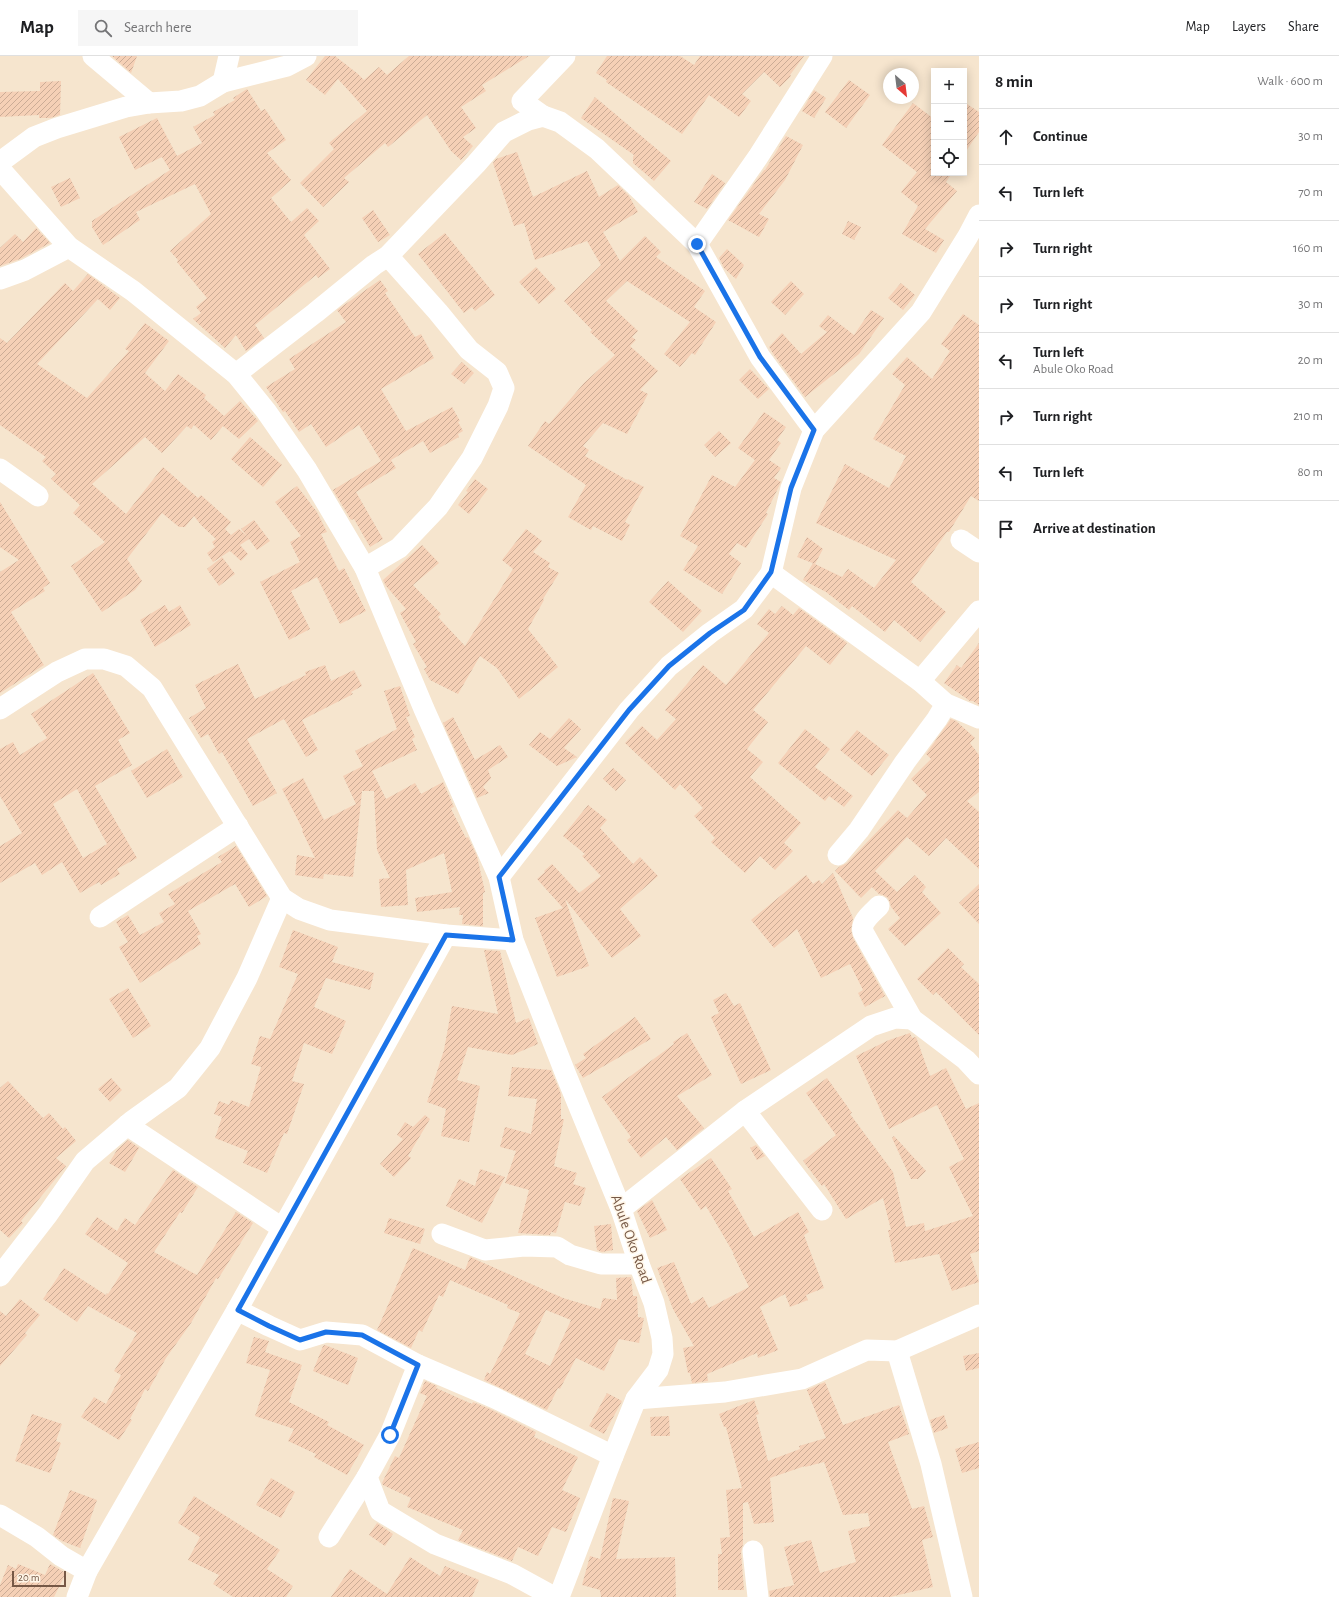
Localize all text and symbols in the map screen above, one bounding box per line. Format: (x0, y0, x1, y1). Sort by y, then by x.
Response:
search box (78, 10, 358, 46)
icon: search (92, 17, 114, 39)
text: Map (20, 18, 54, 37)
text: Search here (124, 20, 192, 35)
text: Map (1185, 20, 1210, 34)
text: Layers (1232, 20, 1266, 34)
text: Share (1288, 20, 1319, 34)
north arrow (883, 68, 919, 104)
map controls (931, 68, 967, 176)
button: + (931, 68, 967, 104)
text: 8 min (995, 73, 1033, 90)
text: Walk · 600 m (1257, 75, 1323, 88)
button: − (931, 104, 967, 140)
icon: ahead (995, 126, 1017, 148)
text: Continue (1033, 129, 1088, 144)
text: 30 m (1298, 130, 1323, 143)
button: locate (931, 140, 967, 176)
icon: left (995, 182, 1017, 204)
text: Turn left (1033, 185, 1084, 200)
text: 70 m (1298, 186, 1323, 199)
route end (688, 235, 706, 253)
icon: right (995, 238, 1017, 260)
text: Turn right (1033, 241, 1092, 256)
text: 160 m (1293, 242, 1323, 255)
icon: right (995, 294, 1017, 316)
text: Turn right (1033, 297, 1092, 312)
text: 30 m (1298, 298, 1323, 311)
text: Turn left (1033, 345, 1084, 360)
icon: left (995, 350, 1017, 372)
text: 20 m (1298, 354, 1323, 367)
text: Abule Oko Road (1033, 363, 1114, 376)
icon: right (995, 406, 1017, 428)
text: Turn right (1033, 409, 1092, 424)
text: 210 m (1293, 410, 1323, 423)
icon: left (995, 462, 1017, 484)
text: Turn left (1033, 465, 1084, 480)
text: 80 m (1297, 466, 1323, 479)
icon: arrive (995, 518, 1017, 540)
text: Arrive at destination (1033, 521, 1156, 536)
street label: Abule Oko Road (608, 1193, 654, 1285)
route start (381, 1426, 399, 1444)
scale bar (12, 1569, 66, 1588)
text: 20 m (18, 1572, 39, 1583)

